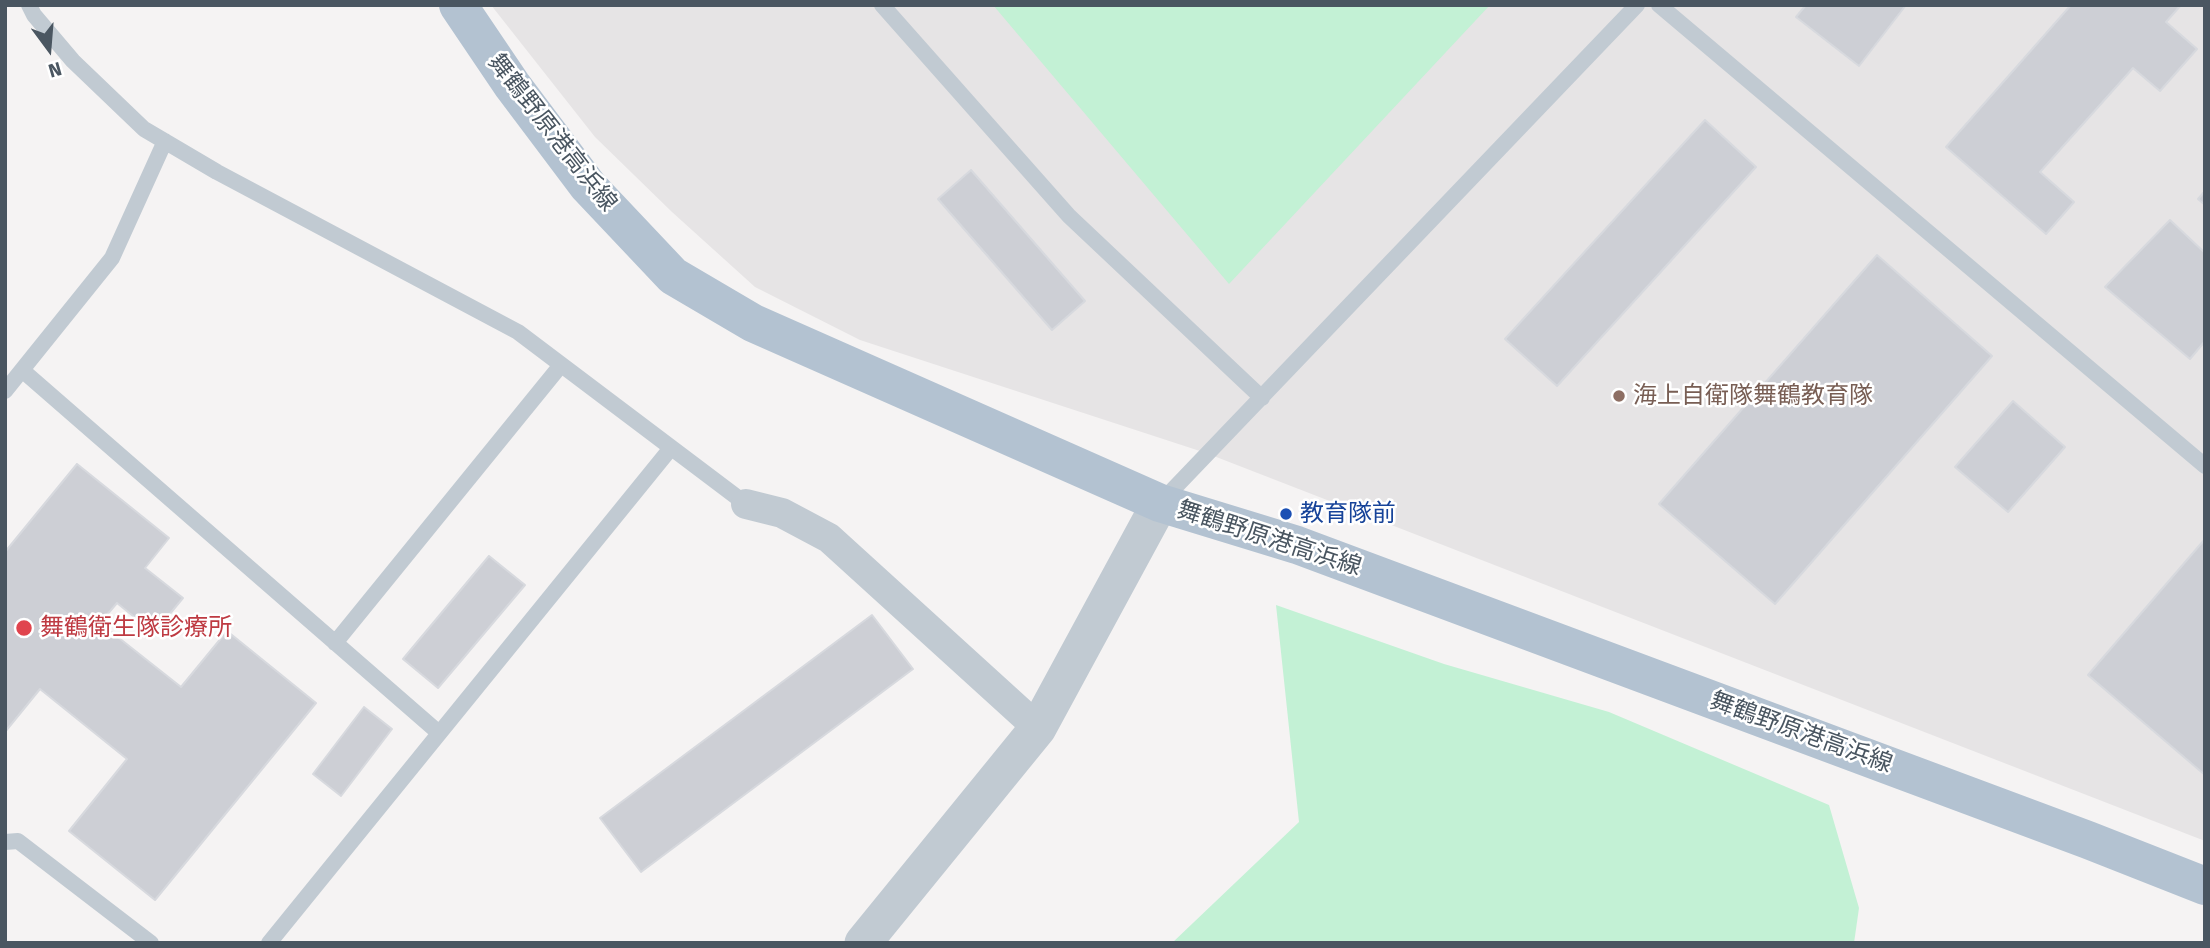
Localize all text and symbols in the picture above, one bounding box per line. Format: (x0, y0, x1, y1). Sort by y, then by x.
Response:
north arrow (14, 14, 84, 84)
street label: 舞鶴野原港高浜線 (482, 48, 622, 218)
text: N (46, 57, 64, 82)
place label: 海上自衛隊舞鶴教育隊 (1633, 382, 1873, 410)
marker: 海上自衛隊舞鶴教育隊 (1611, 388, 1627, 404)
street label: 舞鶴野原港高浜線 (1173, 496, 1365, 582)
place label: 教育隊前 (1300, 500, 1396, 528)
marker: 教育隊前 (1278, 506, 1294, 522)
place label: 舞鶴衛生隊診療所 (40, 614, 232, 642)
marker: 舞鶴衛生隊診療所 (14, 618, 34, 638)
street label: 舞鶴野原港高浜線 (1706, 687, 1896, 779)

